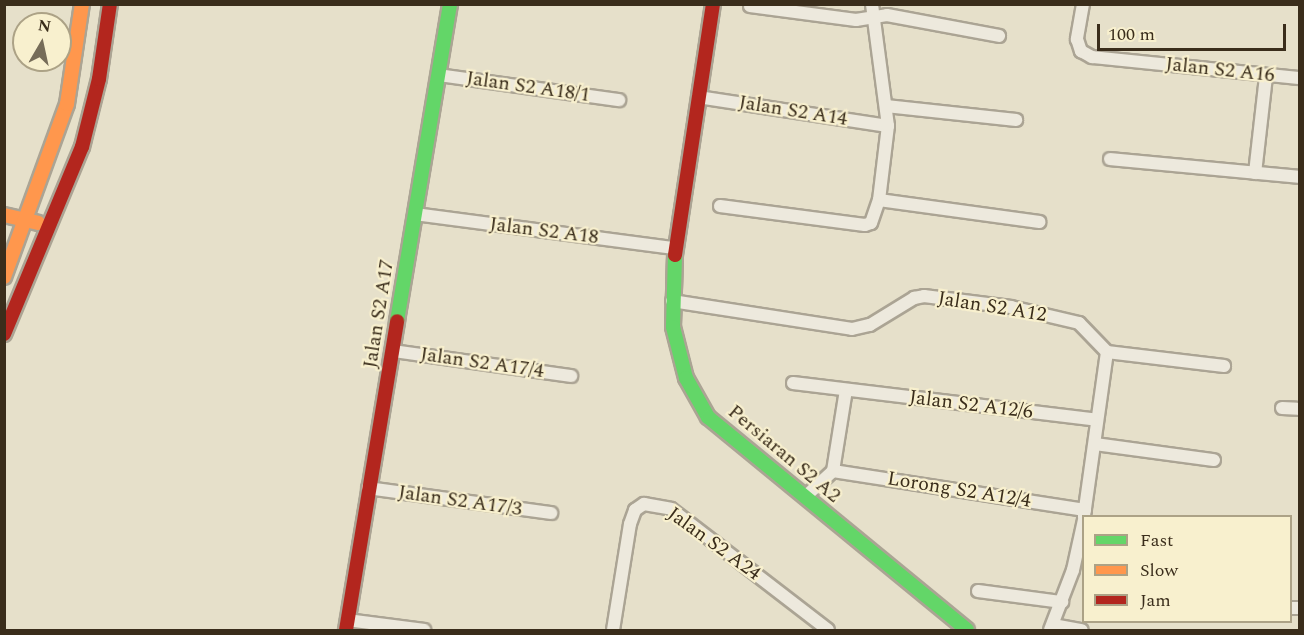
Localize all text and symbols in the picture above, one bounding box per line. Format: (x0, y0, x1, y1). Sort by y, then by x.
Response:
north arrow (12, 12, 72, 72)
scale bar (1100, 12, 1289, 50)
text: N (36, 13, 53, 39)
text: 100 m (1108, 21, 1155, 48)
street label: Jalan S2 A16 (1164, 52, 1276, 88)
street label: Jalan S2 A18/1 (465, 66, 591, 108)
street label: Jalan S2 A14 (737, 91, 849, 131)
street label: Jalan S2 A18 (488, 212, 600, 250)
street label: Jalan S2 A17 (359, 258, 399, 370)
street label: Jalan S2 A12 (936, 287, 1048, 327)
street label: Jalan S2 A17/4 (419, 342, 545, 384)
street label: Jalan S2 A12/6 (908, 385, 1034, 425)
street label: Persiaran S2 A2 (723, 400, 845, 508)
street label: Lorong S2 A12/4 (885, 467, 1033, 513)
street label: Jalan S2 A17/3 (397, 480, 523, 522)
street label: Jalan S2 A24 (663, 502, 765, 586)
legend (1082, 515, 1292, 623)
text: Fast (1140, 527, 1173, 554)
text: Slow (1140, 557, 1178, 584)
text: Jam (1140, 587, 1171, 614)

